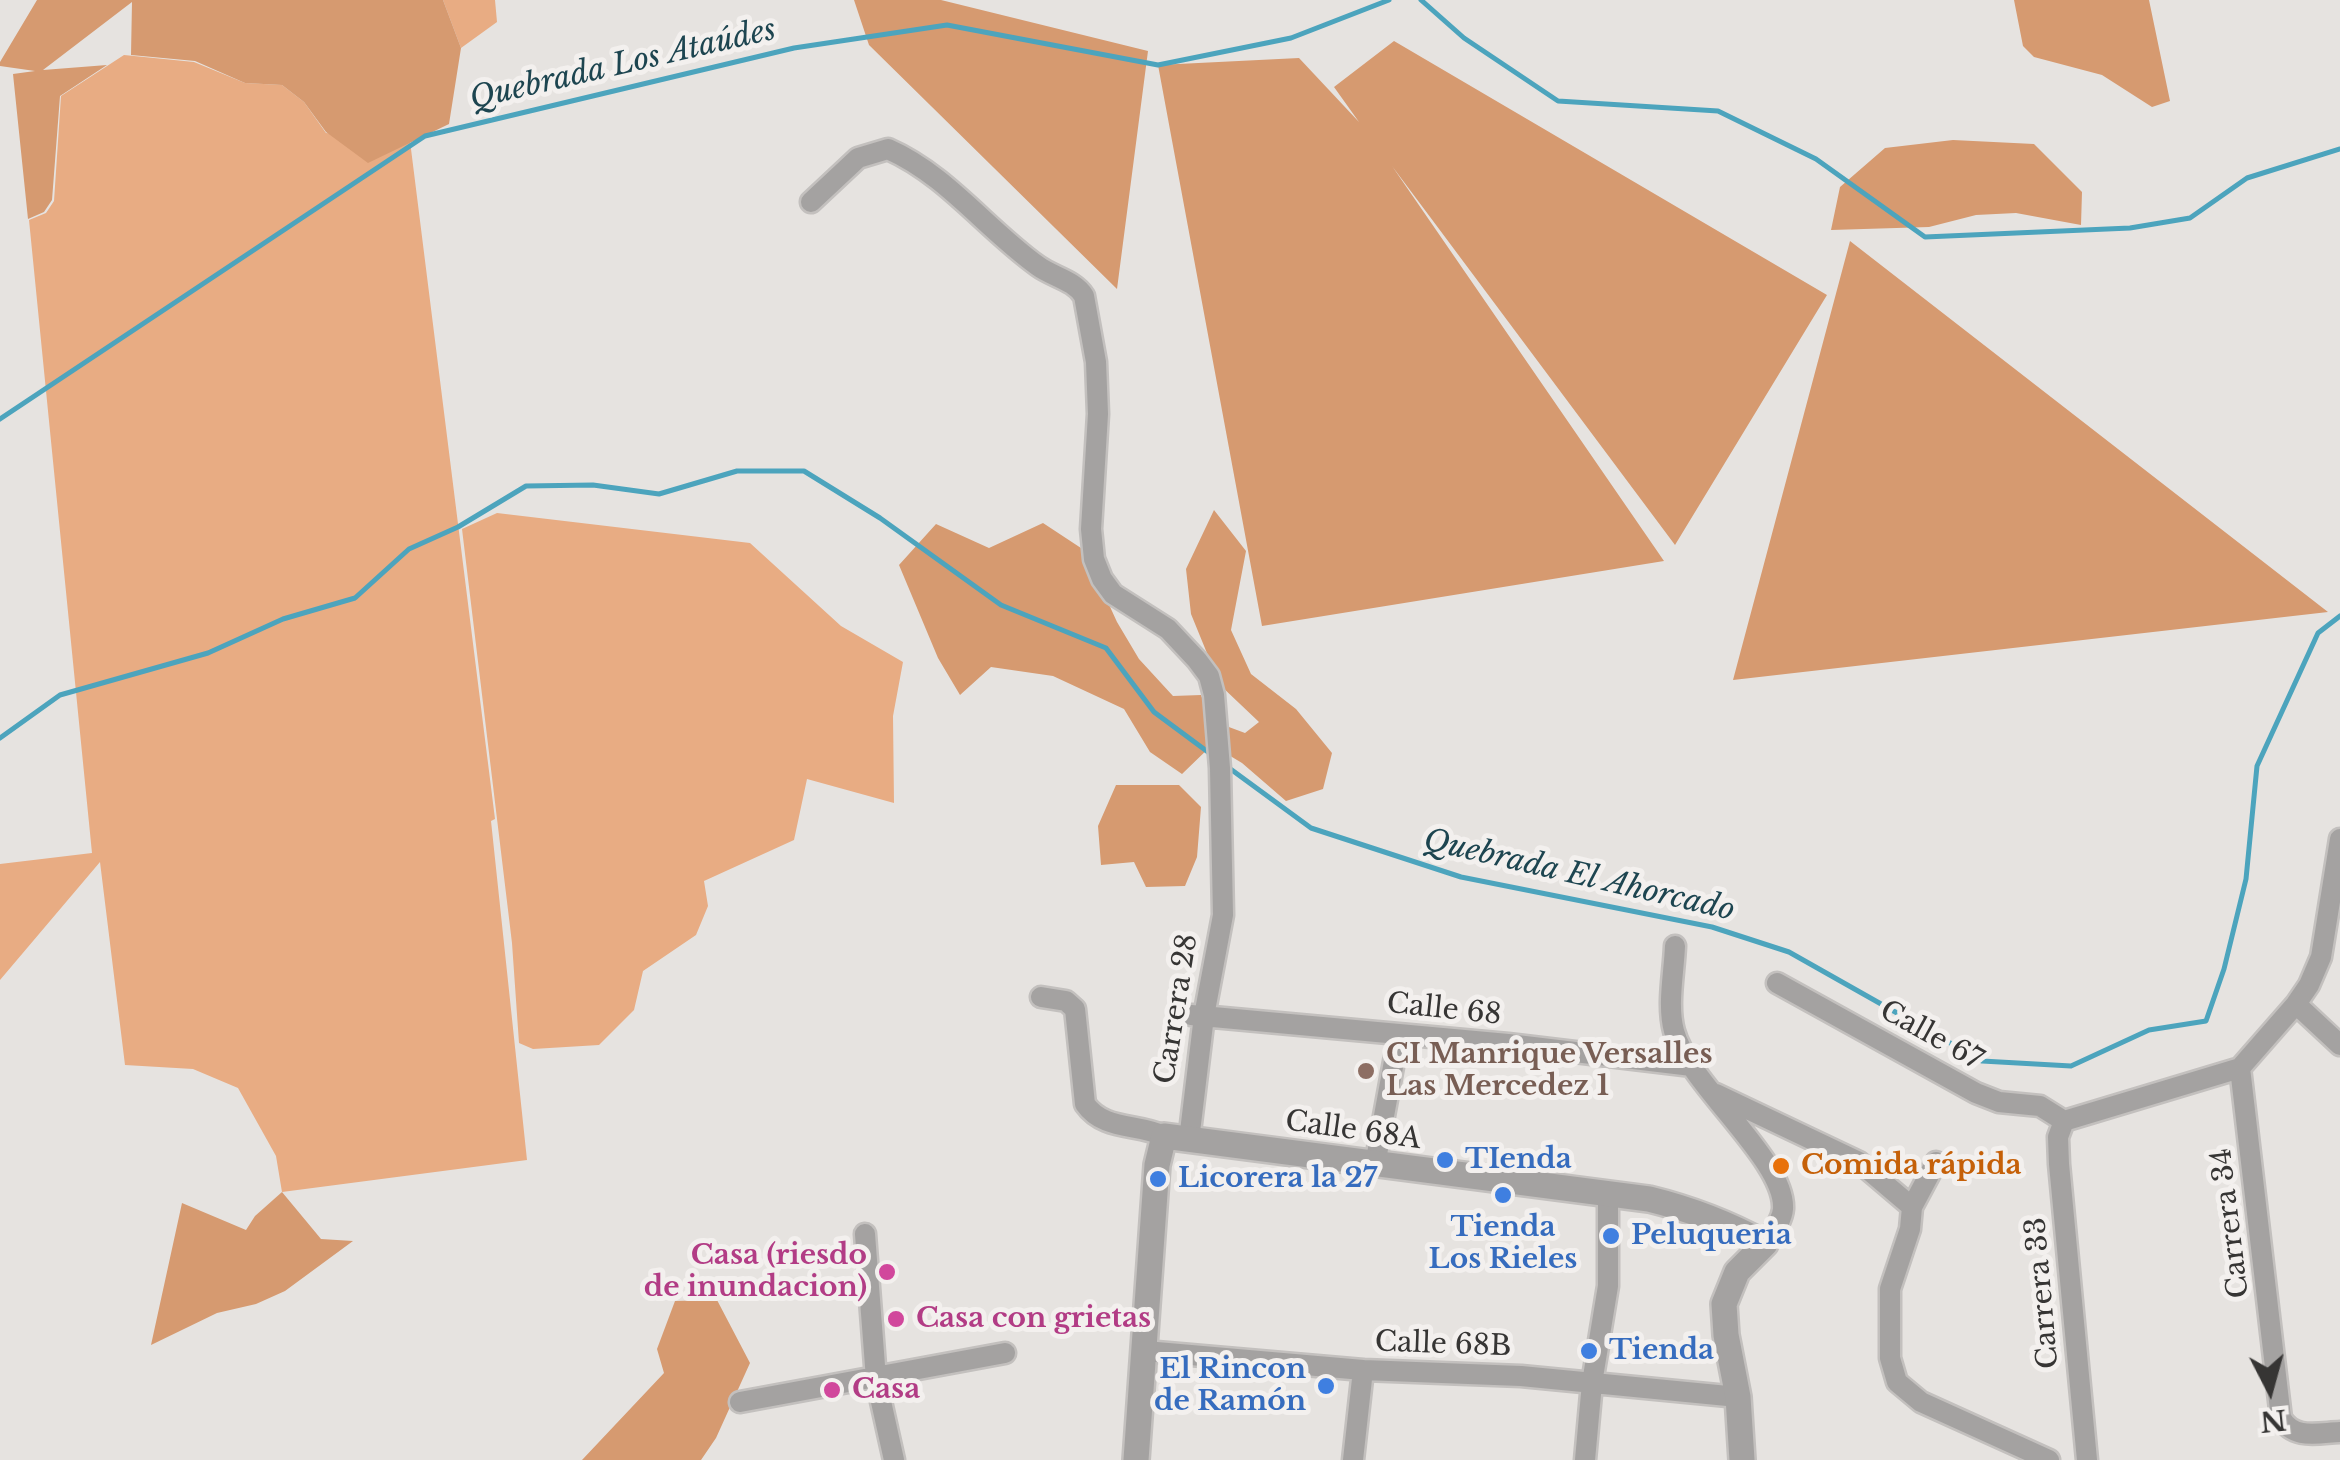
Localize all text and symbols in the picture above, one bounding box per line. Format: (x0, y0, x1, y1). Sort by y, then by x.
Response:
water label: Quebrada Los Ataúdes (467, 12, 779, 118)
water label: Quebrada El Ahorcado (1420, 823, 1738, 929)
street label: Carrera 28 (1149, 932, 1205, 1086)
street label: Calle 68 (1385, 987, 1503, 1033)
street label: Calle 67 (1874, 994, 1988, 1078)
place label: CI Manrique Versalles Las Mercedez 1 (1386, 1038, 1713, 1104)
marker: CI Manrique Versalles Las Mercedez 1 (1355, 1060, 1377, 1082)
street label: Calle 68A (1283, 1105, 1423, 1157)
place label: TIenda (1465, 1143, 1572, 1177)
street label: Carrera 34 (2205, 1146, 2257, 1300)
marker: TIenda (1434, 1149, 1456, 1171)
place label: Comida rápida (1801, 1149, 2022, 1183)
marker: Comida rápida (1770, 1155, 1792, 1177)
place label: Licorera la 27 (1178, 1162, 1377, 1196)
marker: Licorera la 27 (1147, 1168, 1169, 1190)
marker: Tienda Los Rieles (1492, 1184, 1514, 1206)
place label: Tienda Los Rieles (1429, 1211, 1577, 1277)
street label: Carrera 33 (2020, 1216, 2066, 1370)
place label: Peluqueria (1631, 1219, 1792, 1253)
marker: Peluqueria (1600, 1225, 1622, 1247)
place label: Casa (riesdo de inundacion) (644, 1239, 867, 1305)
marker: Casa (riesdo de inundacion) (876, 1261, 898, 1283)
place label: Casa con grietas (916, 1302, 1151, 1336)
marker: Casa con grietas (885, 1308, 907, 1330)
street label: Calle 68B (1374, 1326, 1512, 1364)
place label: Tienda (1609, 1334, 1714, 1368)
marker: Tienda (1578, 1340, 1600, 1362)
north arrow (2220, 1340, 2320, 1440)
place label: El Rincon de Ramón (1154, 1353, 1306, 1419)
place label: Casa (852, 1373, 920, 1407)
marker: El Rincon de Ramón (1315, 1375, 1337, 1397)
marker: Casa (821, 1379, 843, 1401)
text: N (2258, 1402, 2288, 1439)

